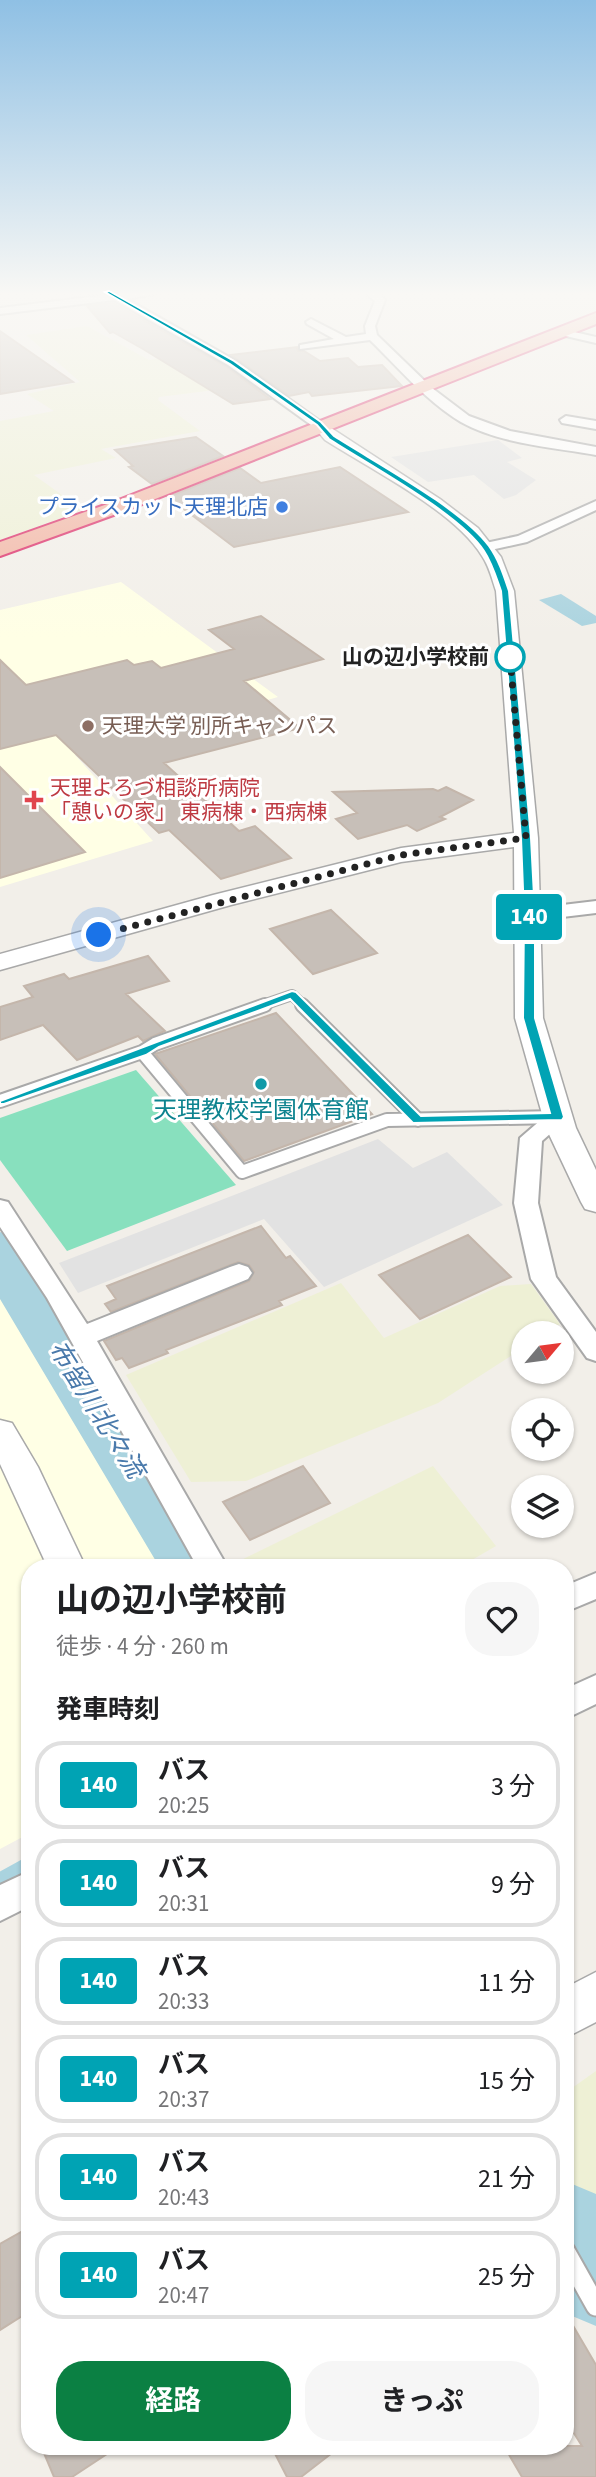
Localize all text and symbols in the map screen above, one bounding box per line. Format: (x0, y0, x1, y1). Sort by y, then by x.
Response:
place label: プライスカット天理北店 (38, 492, 268, 522)
marker: プライスカット天理北店 (274, 499, 290, 515)
place label: 山の辺小学校前 (342, 642, 489, 672)
marker: 山の辺小学校前 (495, 642, 525, 672)
place label: 天理大学 別所キャンパス (102, 711, 337, 741)
marker: 天理大学 別所キャンパス (80, 718, 96, 734)
place label: 天理よろづ相談所病院 「憩いの家」 東病棟・西病棟 (50, 773, 327, 827)
marker: 天理よろづ相談所病院 「憩いの家」 東病棟・西病棟 (24, 790, 44, 810)
line badge: 140 (489, 894, 569, 940)
text: 140 (510, 899, 548, 934)
your location (81, 917, 116, 952)
marker: 天理教校学園体育館 (253, 1076, 269, 1092)
place label: 天理教校学園体育館 (153, 1093, 369, 1128)
north arrow (511, 1321, 574, 1384)
map controls (511, 1321, 574, 1538)
water label: 布留川北々流 (40, 1333, 156, 1489)
button: locate (511, 1398, 574, 1461)
button: layers (511, 1475, 574, 1538)
text: 山の辺小学校前 (56, 1577, 287, 1624)
button: heart (465, 1582, 539, 1656)
text: 徒歩 · 4 分 · 260 m (56, 1630, 229, 1663)
text: 発車時刻 (56, 1691, 160, 1728)
text: バス (158, 1752, 210, 1789)
text: 140 (79, 1767, 118, 1802)
text: 3 分 (491, 1768, 535, 1805)
text: 20:25 (158, 1789, 209, 1822)
text: バス (158, 1850, 210, 1887)
text: 140 (79, 1865, 118, 1900)
text: 9 分 (491, 1866, 535, 1903)
text: 20:31 (158, 1887, 209, 1920)
text: バス (158, 1948, 210, 1985)
text: 140 (79, 1963, 118, 1998)
text: 11 分 (478, 1964, 535, 2001)
text: 20:33 (158, 1985, 209, 2018)
text: バス (158, 2046, 210, 2083)
text: 140 (79, 2061, 118, 2096)
text: 15 分 (478, 2062, 535, 2099)
text: 20:37 (158, 2083, 209, 2116)
text: バス (158, 2144, 210, 2181)
text: 140 (79, 2159, 118, 2194)
text: 21 分 (478, 2160, 535, 2197)
text: 20:43 (158, 2181, 209, 2214)
text: バス (158, 2242, 210, 2279)
text: 140 (79, 2257, 118, 2292)
text: 25 分 (478, 2258, 535, 2295)
text: 20:47 (158, 2279, 209, 2312)
button: 経路 (56, 2361, 291, 2441)
button: きっぷ (305, 2361, 539, 2441)

